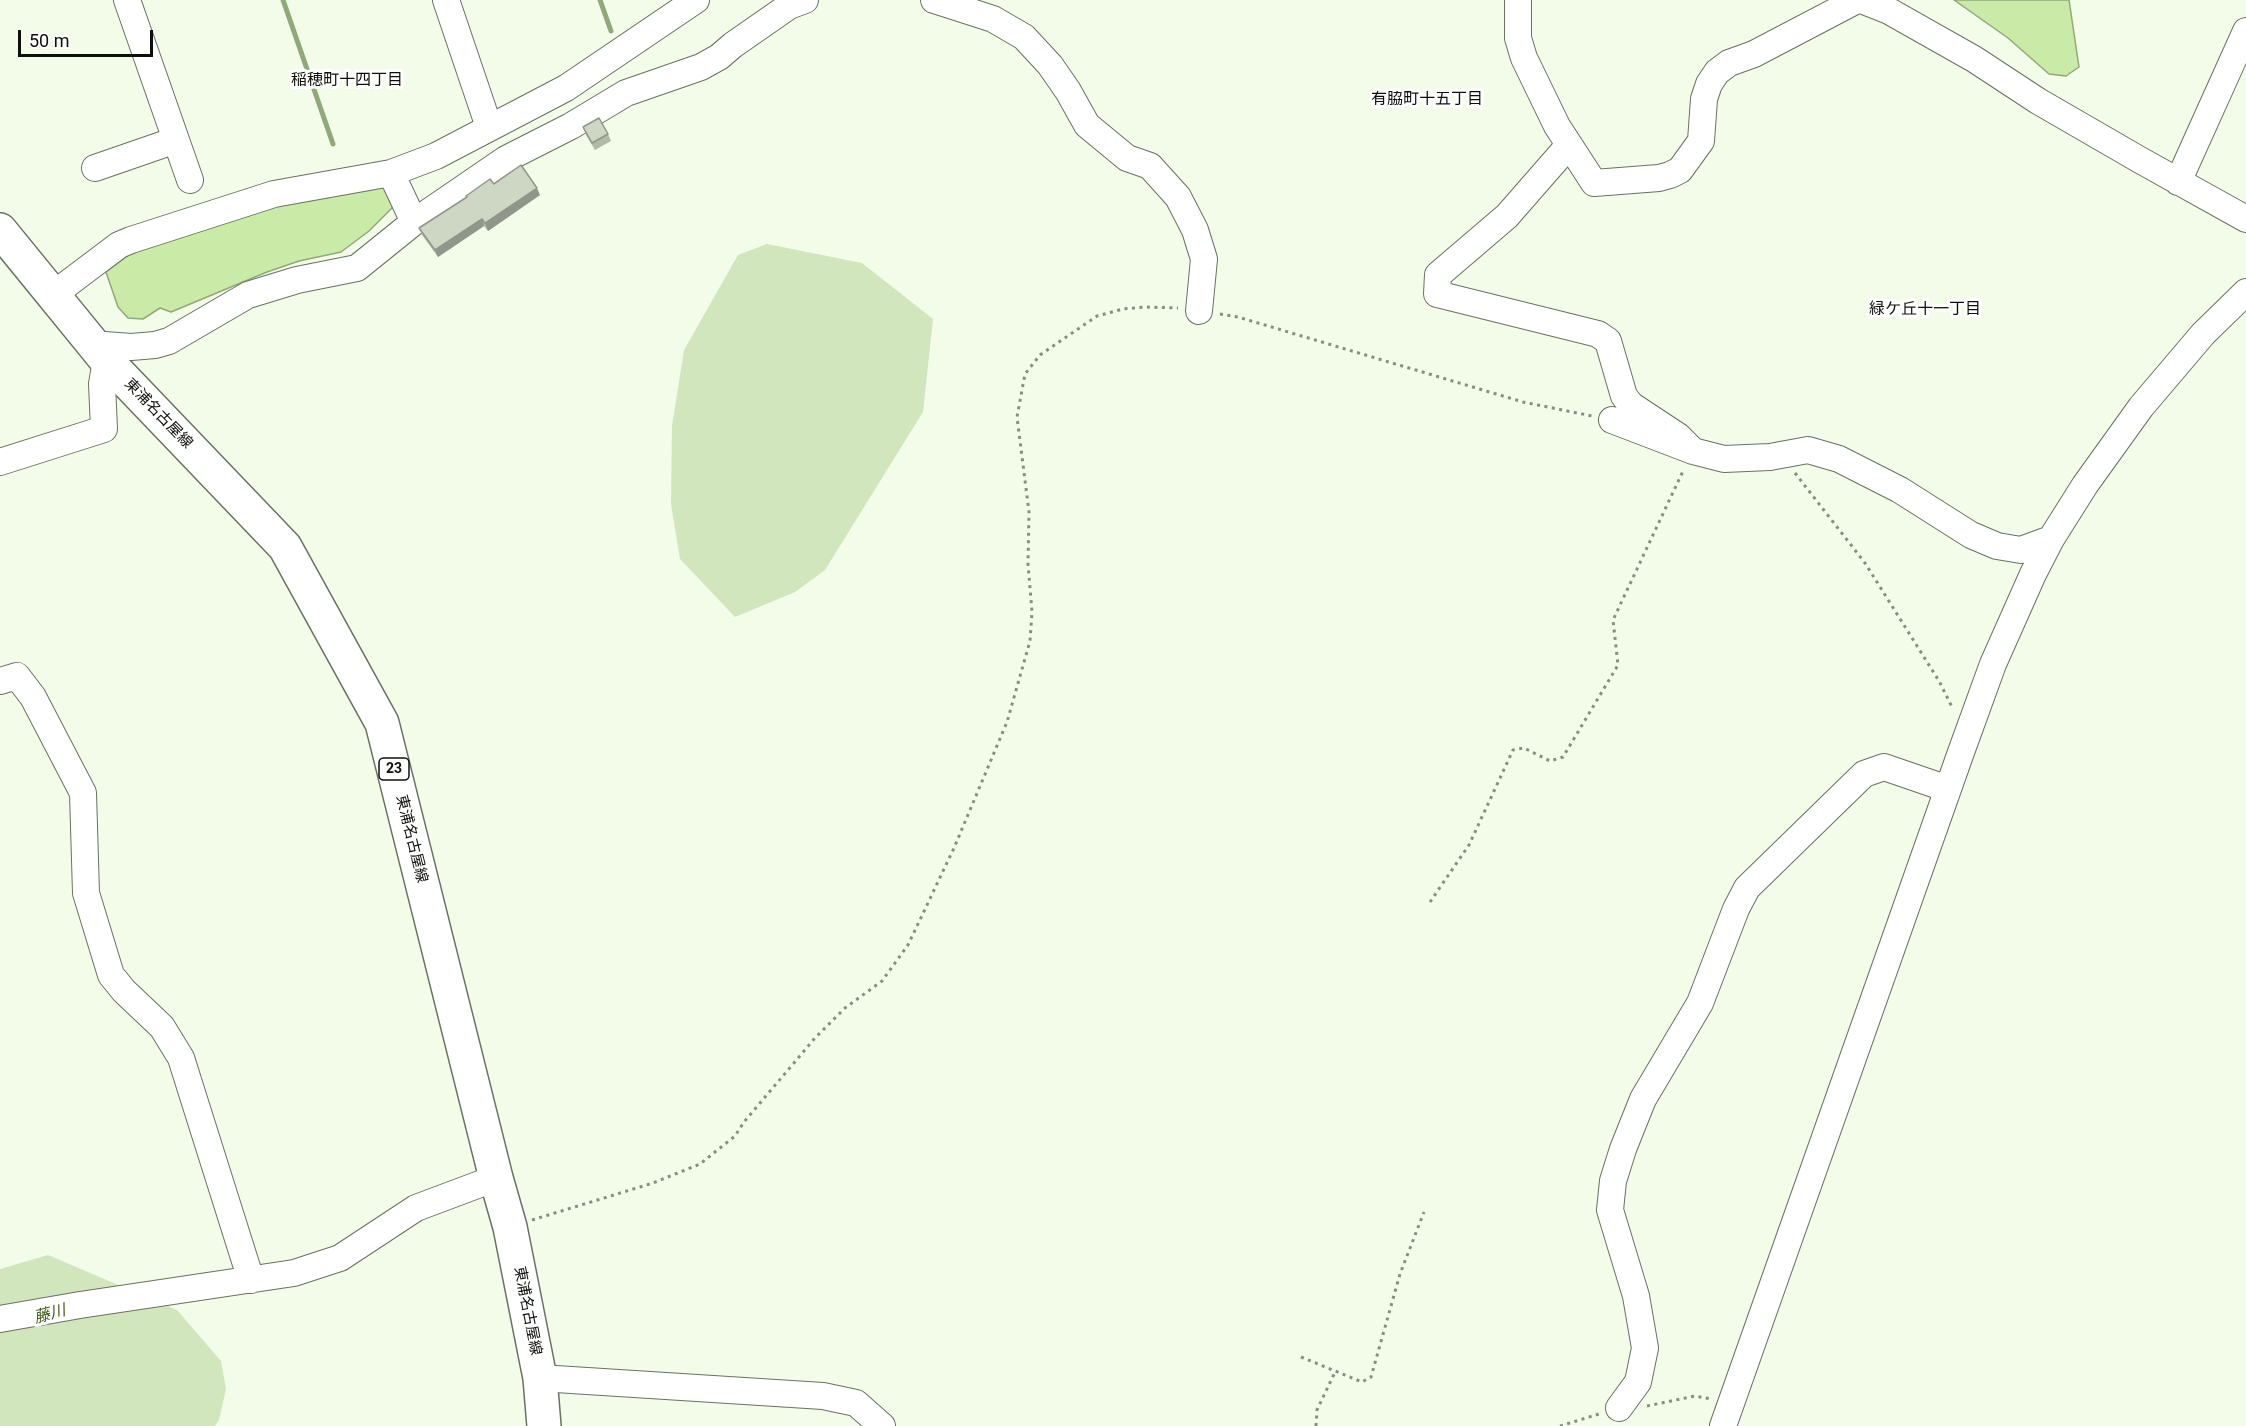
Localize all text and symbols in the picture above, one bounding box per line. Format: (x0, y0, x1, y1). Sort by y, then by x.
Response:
scale bar (21, 18, 156, 56)
text: 50 m (29, 30, 69, 51)
district label: 稲穂町十四丁目 (291, 71, 403, 91)
district label: 有脇町十五丁目 (1371, 90, 1483, 110)
district label: 緑ケ丘十一丁目 (1869, 300, 1981, 320)
street label: 東浦名古屋線 (120, 375, 196, 453)
road number: 23 (379, 758, 409, 780)
street label: 東浦名古屋線 (391, 793, 431, 885)
street label: 東浦名古屋線 (510, 1265, 544, 1357)
water label: 藤川 (32, 1302, 68, 1328)

